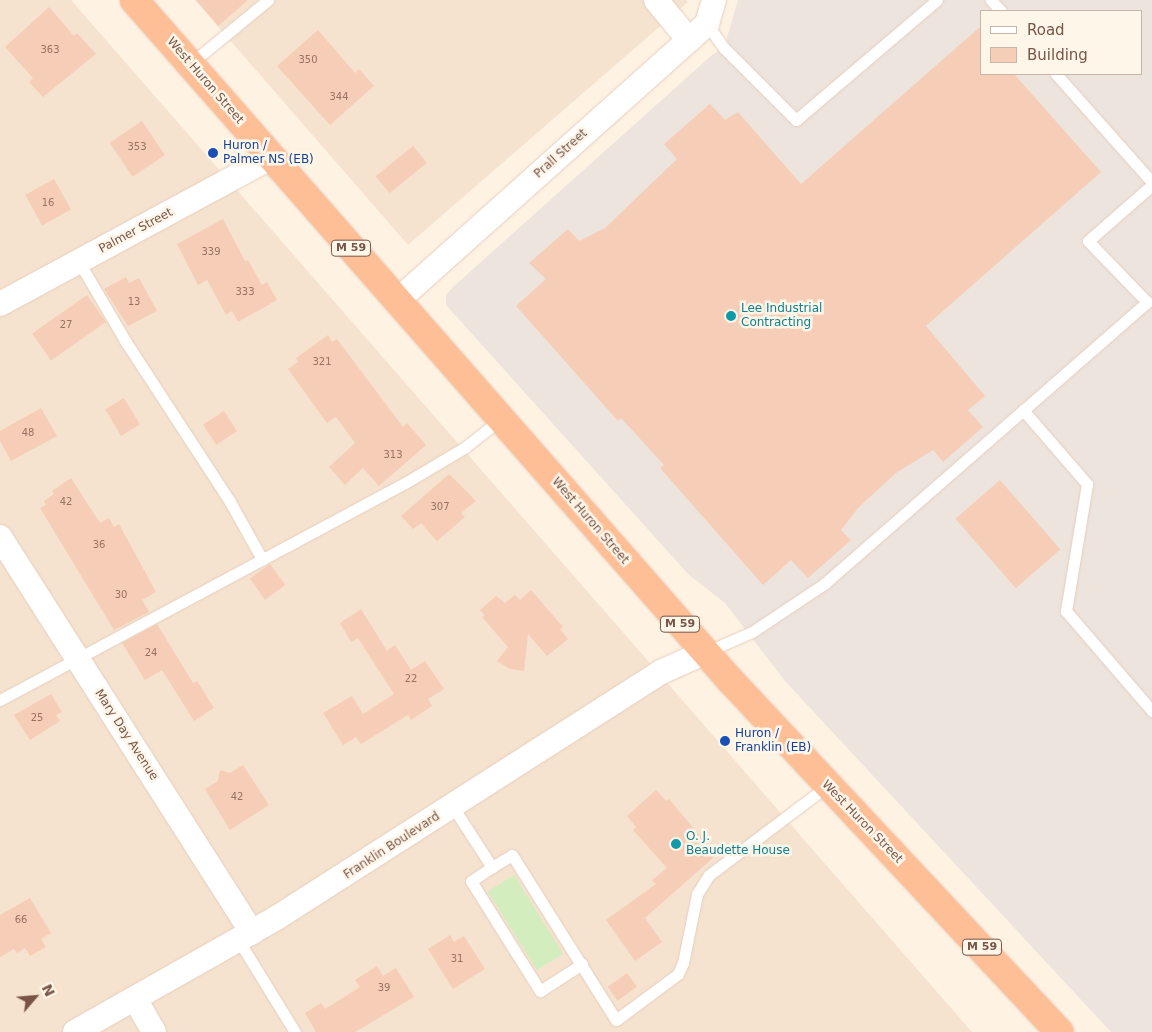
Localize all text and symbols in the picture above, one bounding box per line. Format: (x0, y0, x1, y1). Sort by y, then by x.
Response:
legend (980, 10, 1142, 75)
text: Road (1027, 21, 1065, 39)
street label: West Huron Street (164, 35, 246, 127)
house number: 363 (40, 44, 60, 56)
text: Building (1027, 46, 1088, 64)
house number: 350 (298, 54, 318, 66)
house number: 344 (329, 91, 349, 103)
street label: Prall Street (532, 126, 590, 182)
place label: Huron / Palmer NS (EB) (223, 139, 314, 167)
house number: 353 (127, 141, 147, 153)
marker: Huron / Palmer NS (EB) (207, 147, 219, 159)
house number: 16 (42, 197, 54, 209)
street label: Palmer Street (97, 205, 175, 257)
road number: M 59 (330, 240, 372, 256)
house number: 339 (201, 246, 221, 258)
house number: 333 (235, 286, 255, 298)
house number: 13 (128, 296, 140, 308)
place label: Lee Industrial Contracting (741, 302, 822, 330)
marker: Lee Industrial Contracting (725, 310, 737, 322)
house number: 27 (60, 319, 72, 331)
house number: 321 (312, 356, 332, 368)
house number: 48 (22, 427, 34, 439)
house number: 313 (383, 449, 403, 461)
street label: West Huron Street (549, 475, 631, 567)
house number: 42 (60, 496, 72, 508)
house number: 307 (430, 501, 450, 513)
house number: 36 (93, 539, 105, 551)
house number: 30 (115, 589, 127, 601)
road number: M 59 (659, 616, 701, 632)
house number: 24 (145, 647, 157, 659)
house number: 22 (405, 673, 417, 685)
street label: Mary Day Avenue (91, 687, 161, 783)
house number: 25 (31, 712, 43, 724)
place label: Huron / Franklin (EB) (735, 727, 811, 755)
marker: Huron / Franklin (EB) (719, 735, 731, 747)
street label: West Huron Street (819, 777, 905, 867)
house number: 42 (231, 791, 243, 803)
street label: Franklin Boulevard (341, 810, 443, 882)
place label: O. J. Beaudette House (686, 830, 790, 858)
marker: O. J. Beaudette House (670, 838, 682, 850)
house number: 66 (15, 914, 27, 926)
road number: M 59 (961, 939, 1003, 956)
house number: 31 (451, 953, 463, 965)
north arrow (10, 972, 60, 1022)
text: N (39, 981, 58, 999)
house number: 39 (378, 982, 390, 994)

